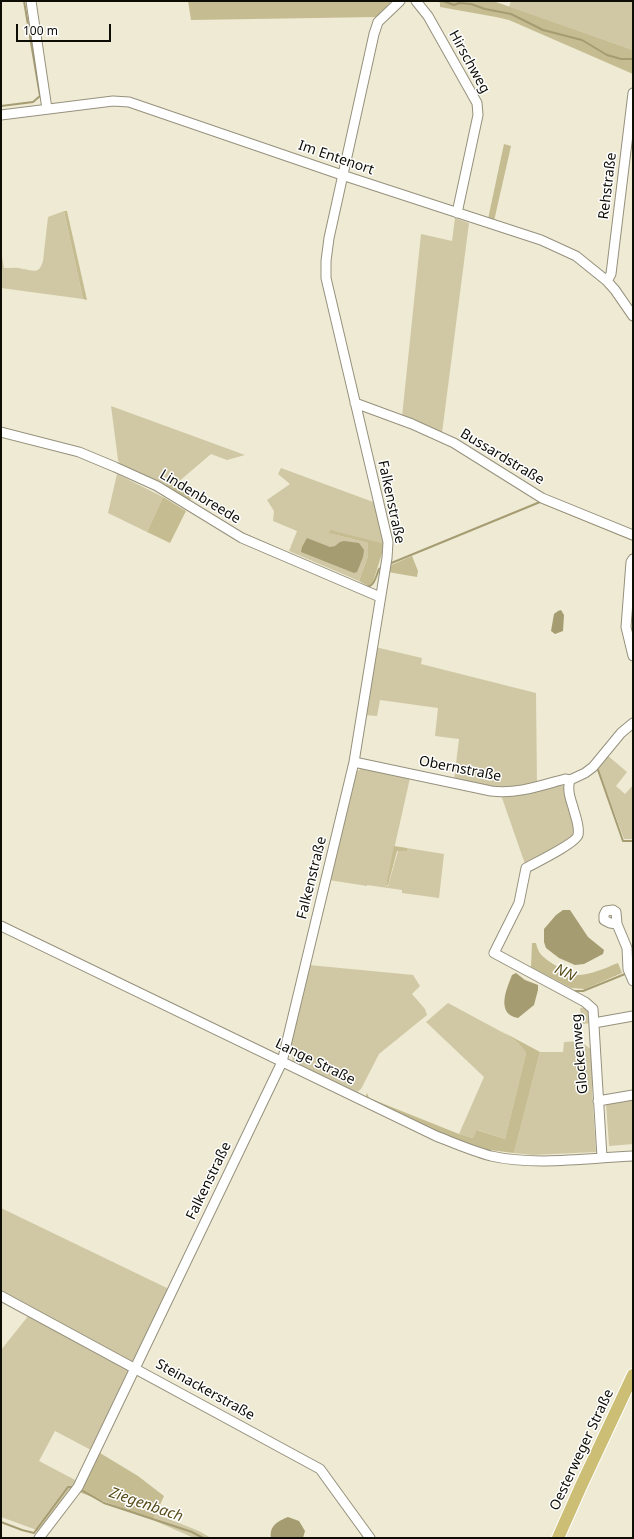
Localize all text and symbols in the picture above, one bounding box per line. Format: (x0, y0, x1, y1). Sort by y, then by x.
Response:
scale bar (18, 16, 113, 42)
text: 100 m (23, 22, 58, 39)
street label: Hirschweg (445, 28, 493, 96)
street label: Im Entenort (296, 137, 376, 179)
street label: Rehstraße (596, 152, 620, 220)
street label: Bussardstraße (457, 425, 547, 489)
street label: Falkenstraße (374, 459, 408, 545)
street label: Lindenbreede (157, 466, 243, 528)
street label: Obernstraße (417, 753, 503, 785)
street label: Falkenstraße (294, 835, 330, 921)
water label: NN (552, 960, 578, 986)
street label: Glockenweg (568, 1013, 592, 1095)
street label: Lange Straße (272, 1035, 358, 1089)
street label: Falkenstraße (183, 1139, 235, 1223)
street label: Steinackerstraße (153, 1356, 257, 1424)
street label: Oesterweger Straße (547, 1387, 617, 1513)
water label: Ziegenbach (107, 1484, 185, 1526)

